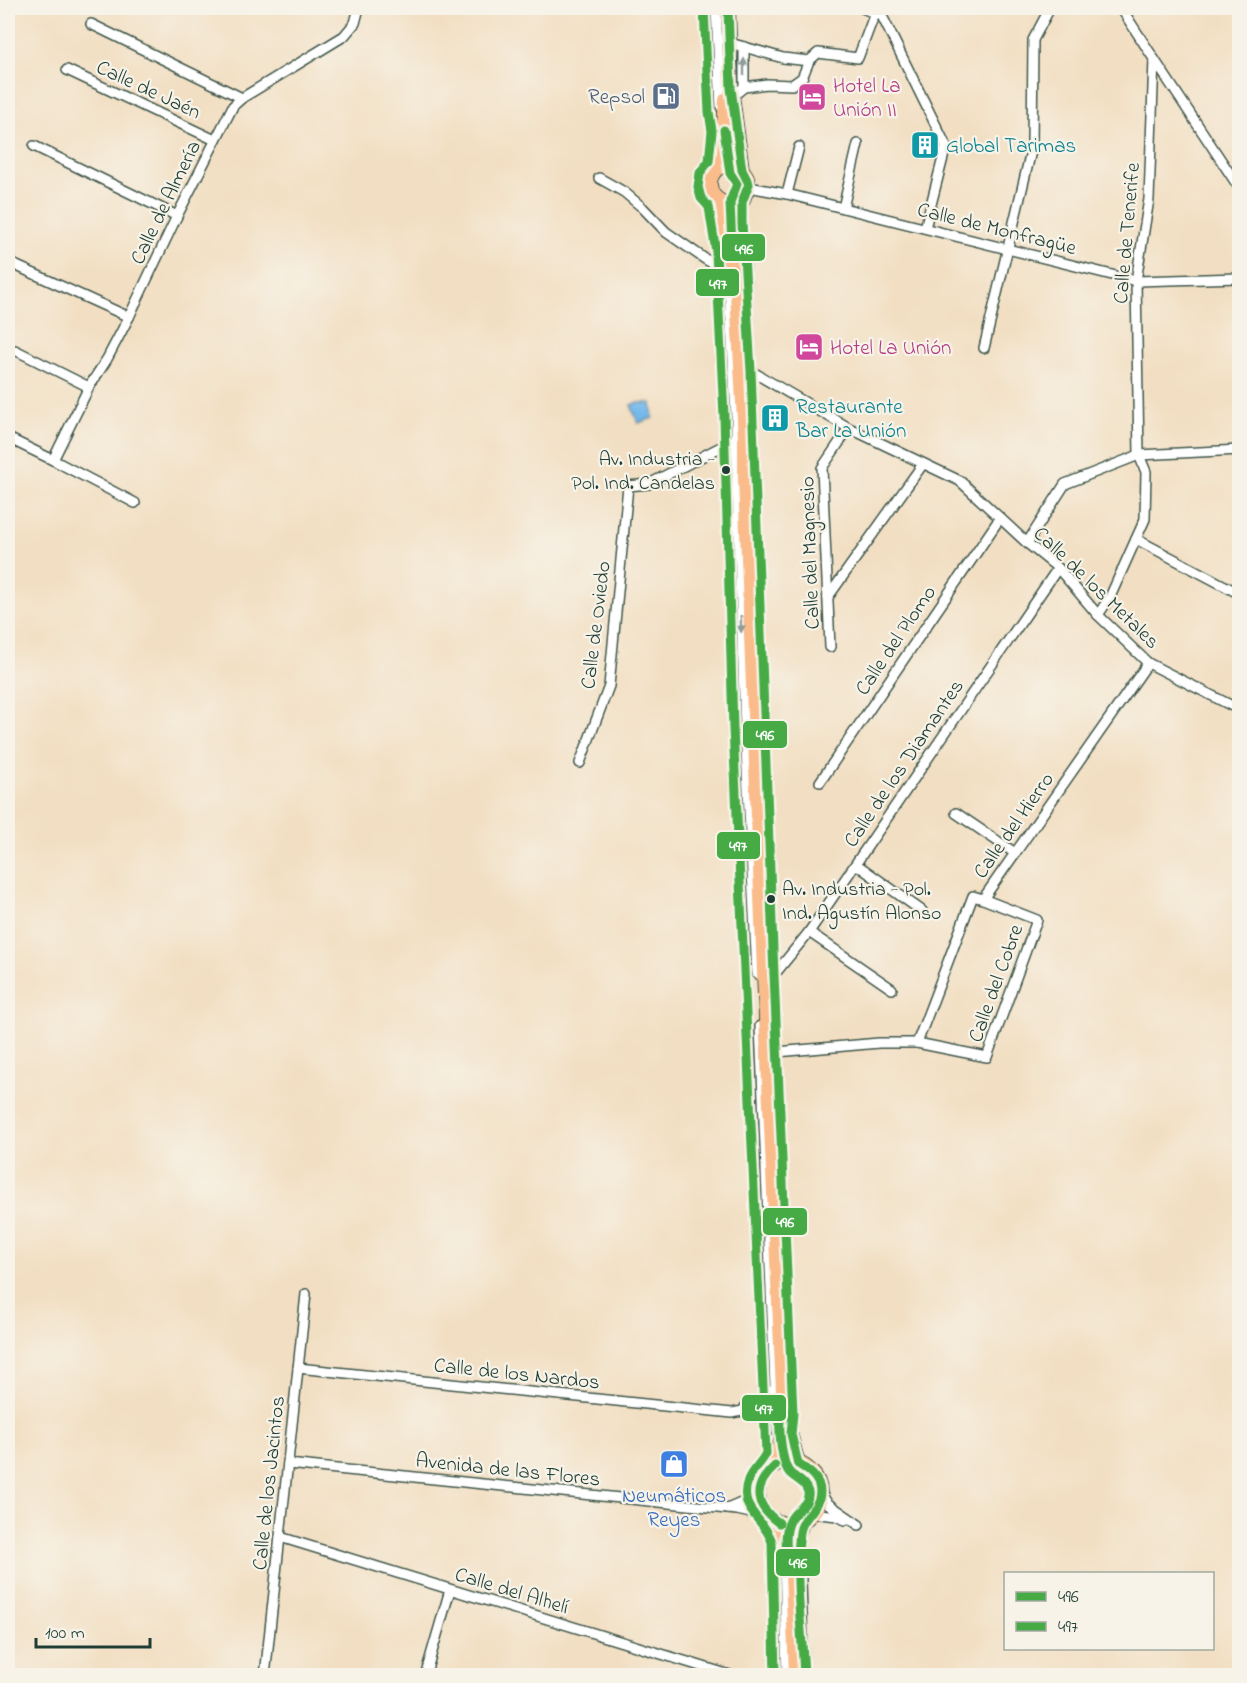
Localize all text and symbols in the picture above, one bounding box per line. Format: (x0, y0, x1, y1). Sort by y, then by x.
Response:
street label: Calle de Jaén (91, 53, 205, 128)
one-way arrow (739, 58, 749, 77)
place label: Hotel La Unión II (833, 72, 900, 126)
fuel station icon: Repsol (650, 80, 682, 112)
hotel icon: Hotel La Unión II (796, 81, 828, 113)
place label: Repsol (588, 83, 645, 113)
building icon: Global Tarimas (909, 129, 941, 161)
place label: Global Tarimas (946, 132, 1076, 162)
street label: Calle de Almería (124, 136, 210, 270)
street label: Calle de Tenerife (1107, 161, 1149, 305)
street label: Calle de Monfragüe (913, 196, 1080, 266)
line badge: 496 (721, 233, 766, 262)
text: 496 (734, 238, 754, 262)
line badge: 497 (695, 268, 740, 297)
text: 497 (708, 273, 727, 297)
hotel icon: Hotel La Unión (793, 331, 825, 363)
place label: Hotel La Unión (830, 334, 951, 364)
place label: Restaurante Bar La Unión (795, 393, 906, 447)
building icon: Restaurante Bar La Unión (759, 402, 791, 434)
place label: Av. Industria - Pol. Ind. Candelas (571, 446, 715, 499)
marker: Av. Industria - Pol. Ind. Candelas (720, 464, 732, 476)
street label: Calle del Magnesio (793, 476, 831, 630)
street label: Calle de los Metales (1026, 520, 1166, 657)
street label: Calle de Oviedo (574, 559, 620, 691)
street label: Calle del Plomo (849, 580, 945, 702)
one-way arrow (737, 614, 746, 633)
street label: Calle de los Diamantes (837, 674, 972, 854)
line badge: 496 (742, 720, 788, 749)
text: 496 (755, 724, 775, 748)
street label: Calle del Hierro (967, 767, 1063, 885)
line badge: 497 (716, 831, 761, 860)
text: 497 (728, 835, 747, 859)
place label: Av. Industria - Pol. Ind. Agustín Alonso (782, 876, 941, 930)
marker: Av. Industria - Pol. Ind. Agustín Alonso (765, 893, 777, 905)
street label: Calle del Cobre (962, 920, 1032, 1047)
line badge: 496 (762, 1207, 808, 1236)
text: 496 (775, 1211, 795, 1235)
street label: Calle de los Nardos (432, 1351, 601, 1399)
line badge: 497 (741, 1394, 787, 1422)
street label: Calle de los Jacintos (246, 1395, 294, 1572)
text: 497 (754, 1398, 773, 1422)
street label: Avenida de las Flores (414, 1446, 602, 1496)
shop icon: Neumáticos Reyes (658, 1448, 690, 1480)
place label: Neumáticos Reyes (622, 1482, 726, 1538)
line badge: 496 (775, 1548, 821, 1577)
text: 496 (788, 1552, 808, 1576)
street label: Calle del Alhelí (451, 1560, 572, 1624)
legend (1004, 1572, 1214, 1650)
text: 496 (1058, 1585, 1079, 1611)
scale bar (36, 1611, 150, 1649)
text: 497 (1058, 1615, 1079, 1641)
text: 100 m (45, 1621, 85, 1647)

